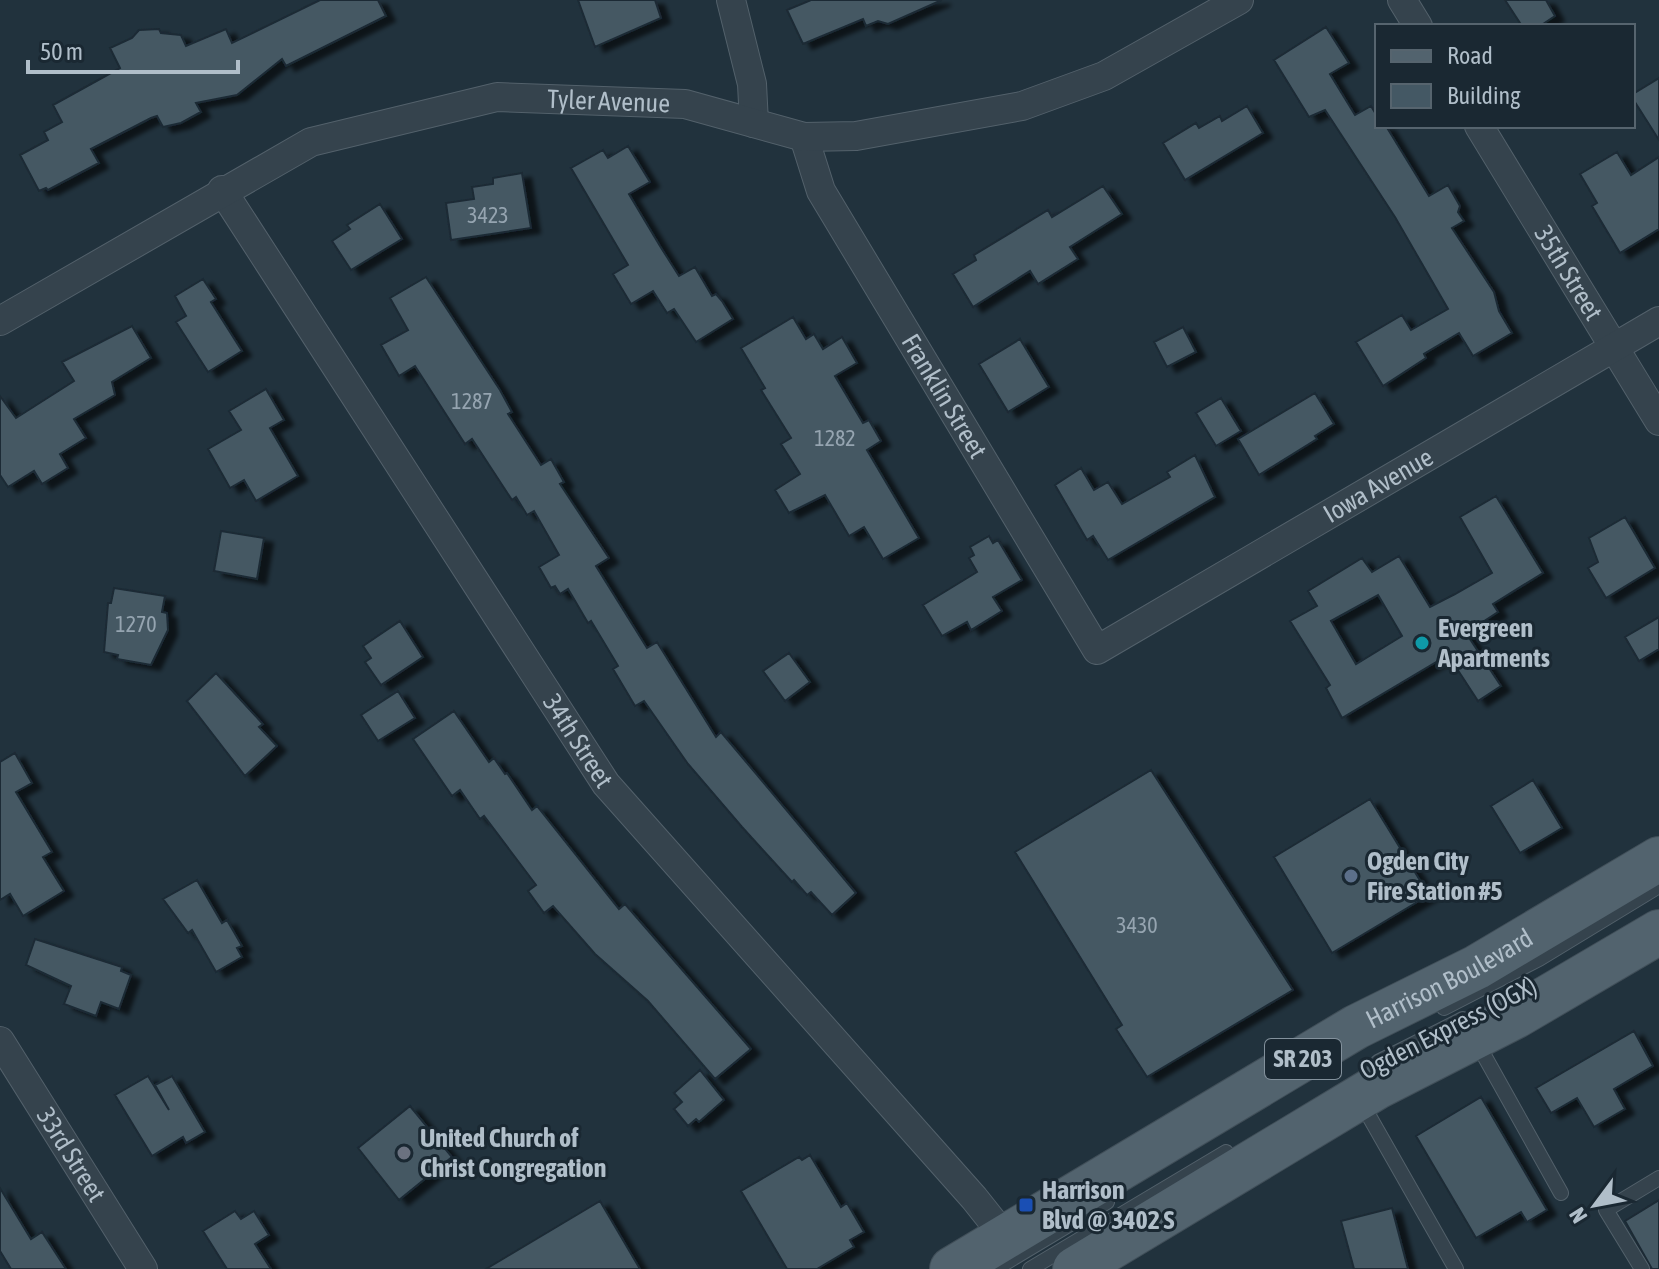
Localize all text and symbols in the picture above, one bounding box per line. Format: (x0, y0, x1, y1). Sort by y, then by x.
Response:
scale bar (28, 24, 238, 74)
legend (1375, 24, 1635, 128)
text: 50 m (40, 38, 83, 65)
text: Road (1447, 42, 1493, 69)
text: Building (1447, 82, 1521, 109)
street label: Tyler Avenue (547, 84, 671, 118)
house number: 3423 (467, 202, 509, 228)
street label: 35th Street (1528, 220, 1609, 326)
street label: Franklin Street (896, 329, 993, 464)
house number: 1287 (451, 388, 493, 414)
house number: 1282 (814, 425, 856, 451)
street label: Iowa Avenue (1318, 442, 1438, 529)
house number: 1270 (115, 611, 157, 637)
place label: Evergreen Apartments (1437, 613, 1550, 673)
marker: Evergreen Apartments (1413, 634, 1431, 652)
street label: 34th Street (537, 689, 619, 793)
place label: Ogden City Fire Station #5 (1367, 846, 1503, 906)
marker: Ogden City Fire Station #5 (1342, 867, 1360, 885)
house number: 3430 (1116, 912, 1158, 938)
street label: Harrison Boulevard (1361, 922, 1538, 1035)
street label: Ogden Express (OGX) (1354, 970, 1542, 1086)
road number: SR 203 (1265, 1039, 1341, 1079)
street label: 33rd Street (31, 1102, 112, 1207)
place label: United Church of Christ Congregation (420, 1123, 606, 1183)
marker: United Church of Christ Congregation (395, 1144, 413, 1162)
north arrow (1555, 1165, 1635, 1245)
place label: Harrison Blvd @ 3402 S (1042, 1175, 1175, 1235)
marker: Harrison Blvd @ 3402 S (1017, 1196, 1035, 1214)
text: N (1564, 1203, 1593, 1228)

